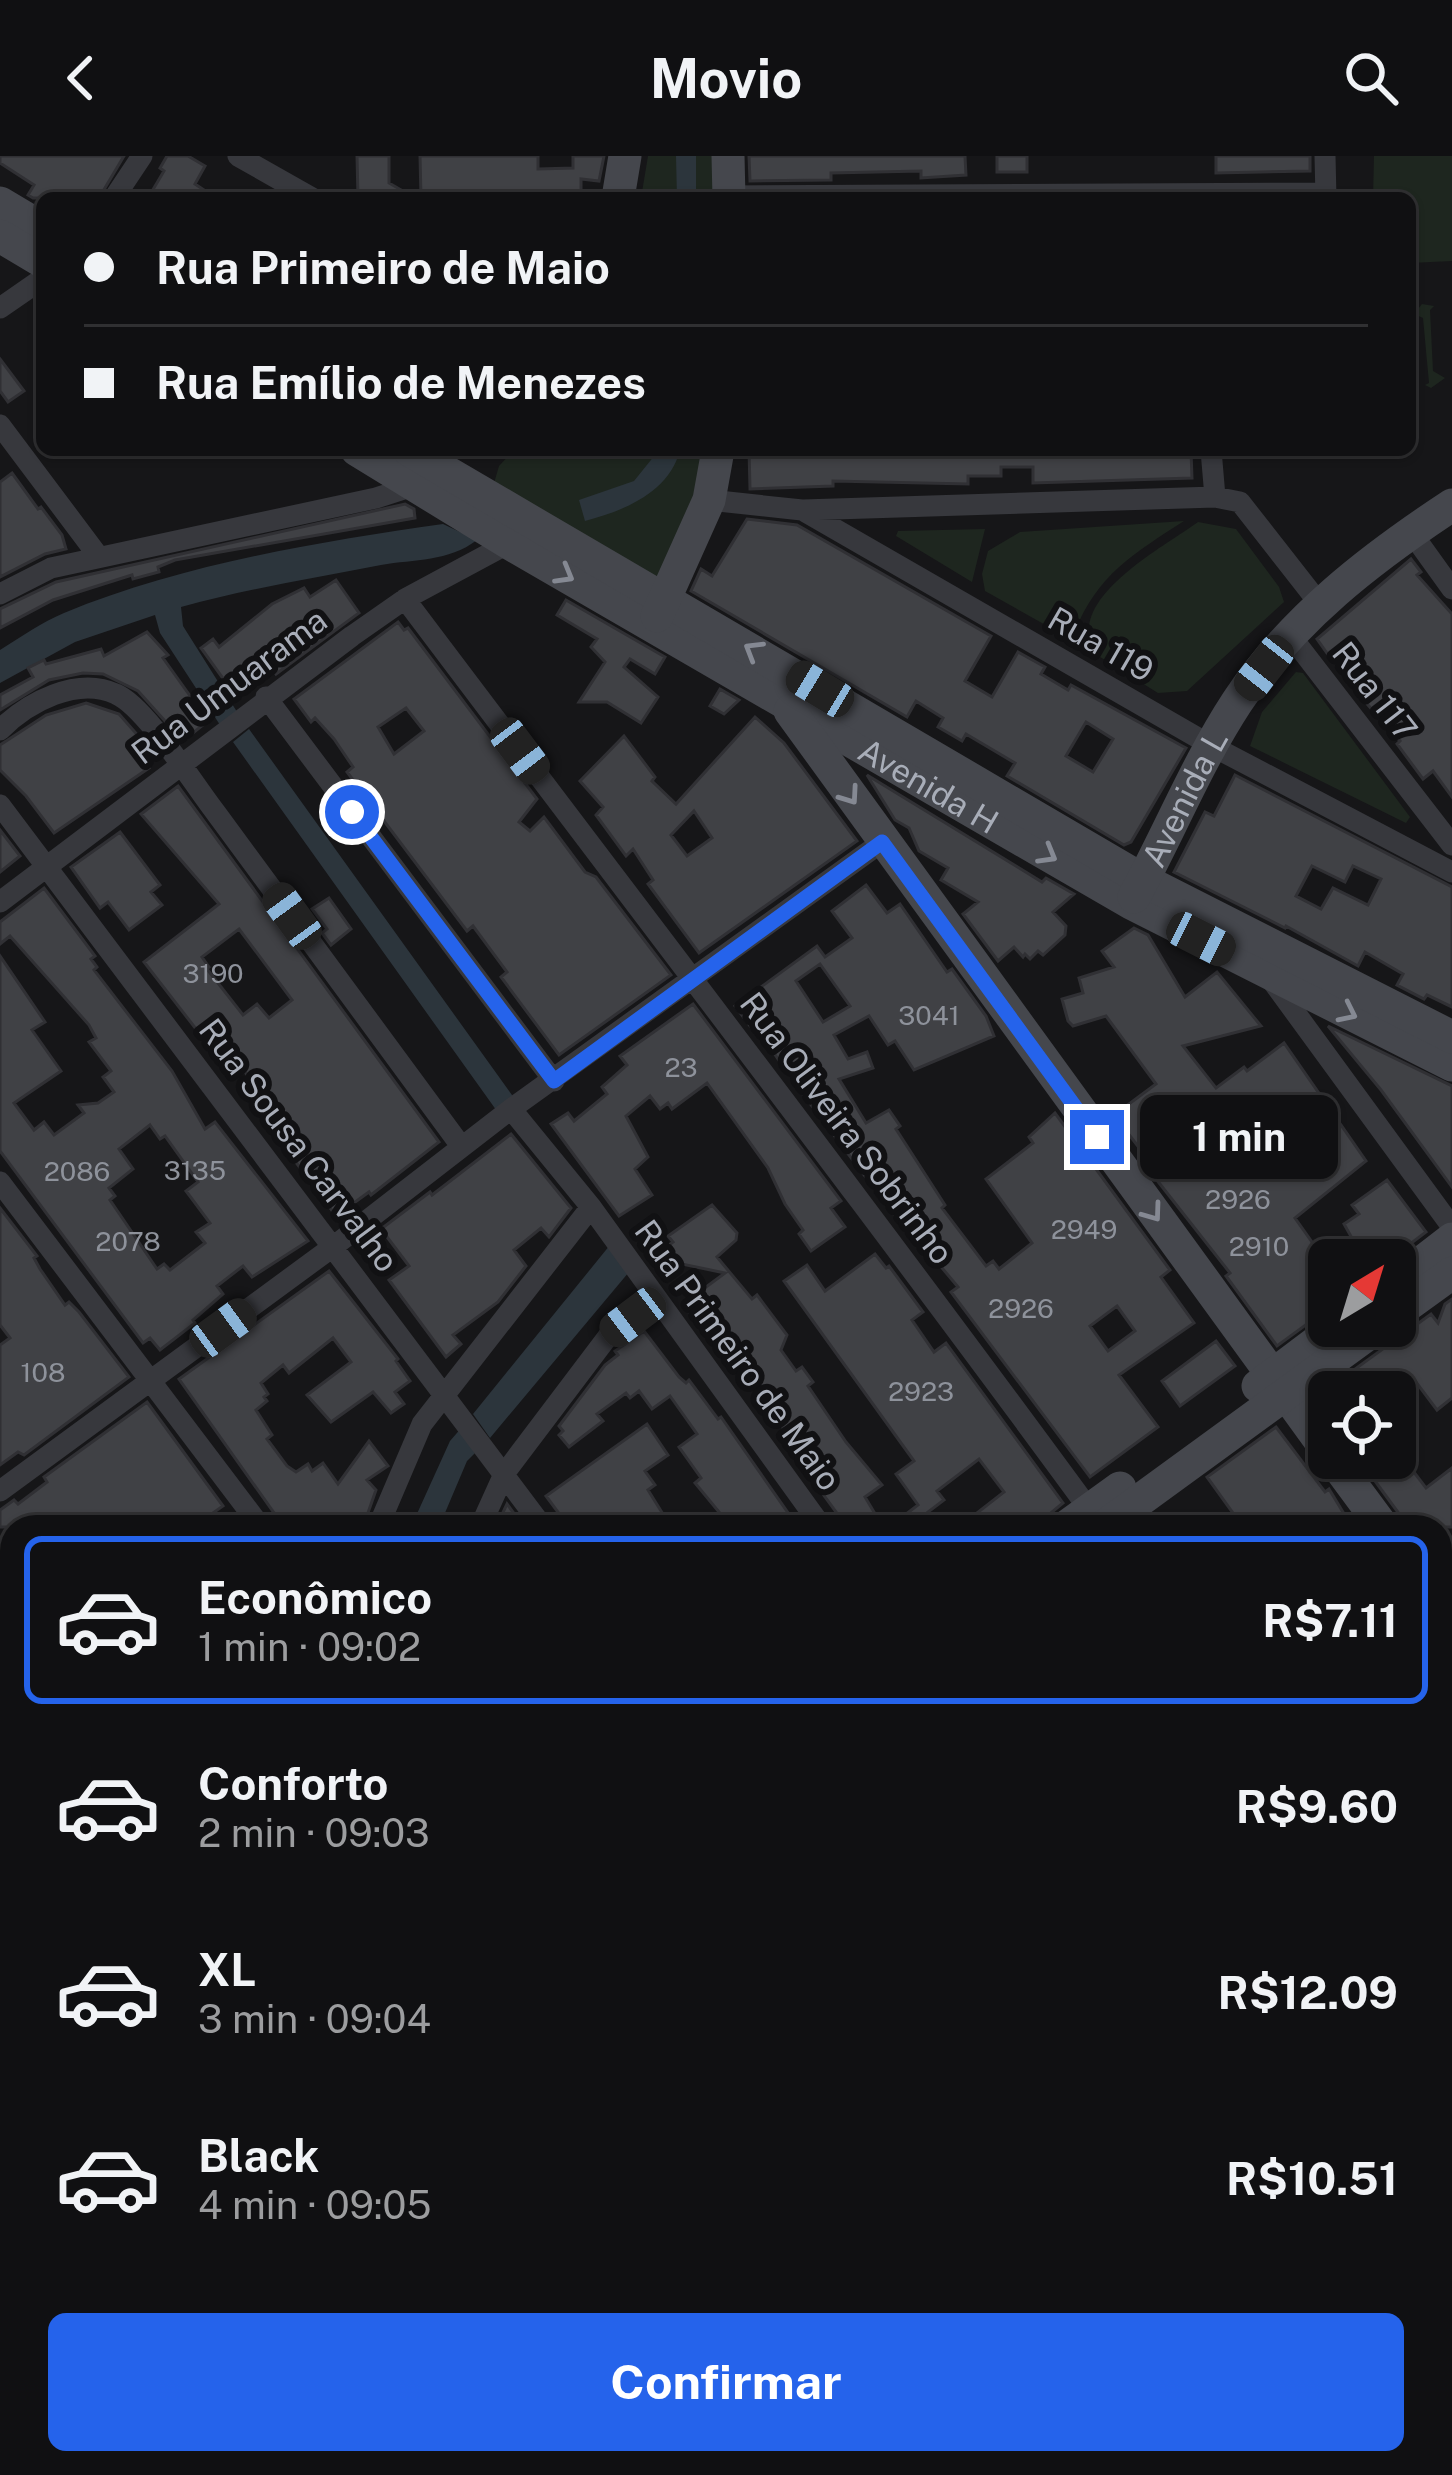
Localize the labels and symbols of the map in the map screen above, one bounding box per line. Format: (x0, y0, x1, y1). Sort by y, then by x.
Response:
one-way arrow (552, 561, 574, 584)
street label: Rua 119 (1042, 599, 1160, 689)
street label: Rua Umuarama (124, 600, 334, 772)
car (1228, 629, 1300, 707)
street label: Rua 117 (1325, 634, 1425, 748)
one-way arrow (744, 642, 766, 664)
car (780, 655, 860, 723)
car (484, 711, 556, 791)
street label: Avenida L (1134, 723, 1235, 873)
street label: Avenida H (852, 731, 1005, 841)
one-way arrow (835, 782, 857, 804)
route start (325, 785, 379, 839)
one-way arrow (1036, 840, 1057, 863)
car (256, 876, 328, 956)
car (1161, 907, 1241, 971)
house number: 3190 (182, 957, 244, 989)
street label: Rua Oliveira Sobrinho (733, 985, 961, 1271)
house number: 3041 (898, 999, 960, 1031)
one-way arrow (1335, 999, 1357, 1022)
street label: Rua Sousa Carvalho (192, 1011, 406, 1279)
house number: 23 (664, 1051, 698, 1083)
callout: 1 min (1139, 1095, 1337, 1179)
route end (1070, 1110, 1124, 1164)
house number: 3135 (164, 1154, 226, 1186)
house number: 2086 (44, 1155, 110, 1187)
house number: 2926 (1205, 1183, 1271, 1215)
one-way arrow (1138, 1200, 1160, 1221)
street label: Rua Primeiro de Maio (627, 1213, 849, 1497)
house number: 2949 (1051, 1213, 1117, 1245)
house number: 2078 (95, 1225, 161, 1257)
house number: 2910 (1229, 1230, 1289, 1262)
north arrow (1308, 1239, 1416, 1347)
car (593, 1281, 673, 1353)
car (183, 1292, 263, 1364)
house number: 2926 (988, 1292, 1054, 1324)
house number: 108 (21, 1356, 65, 1388)
house number: 2923 (888, 1375, 954, 1407)

